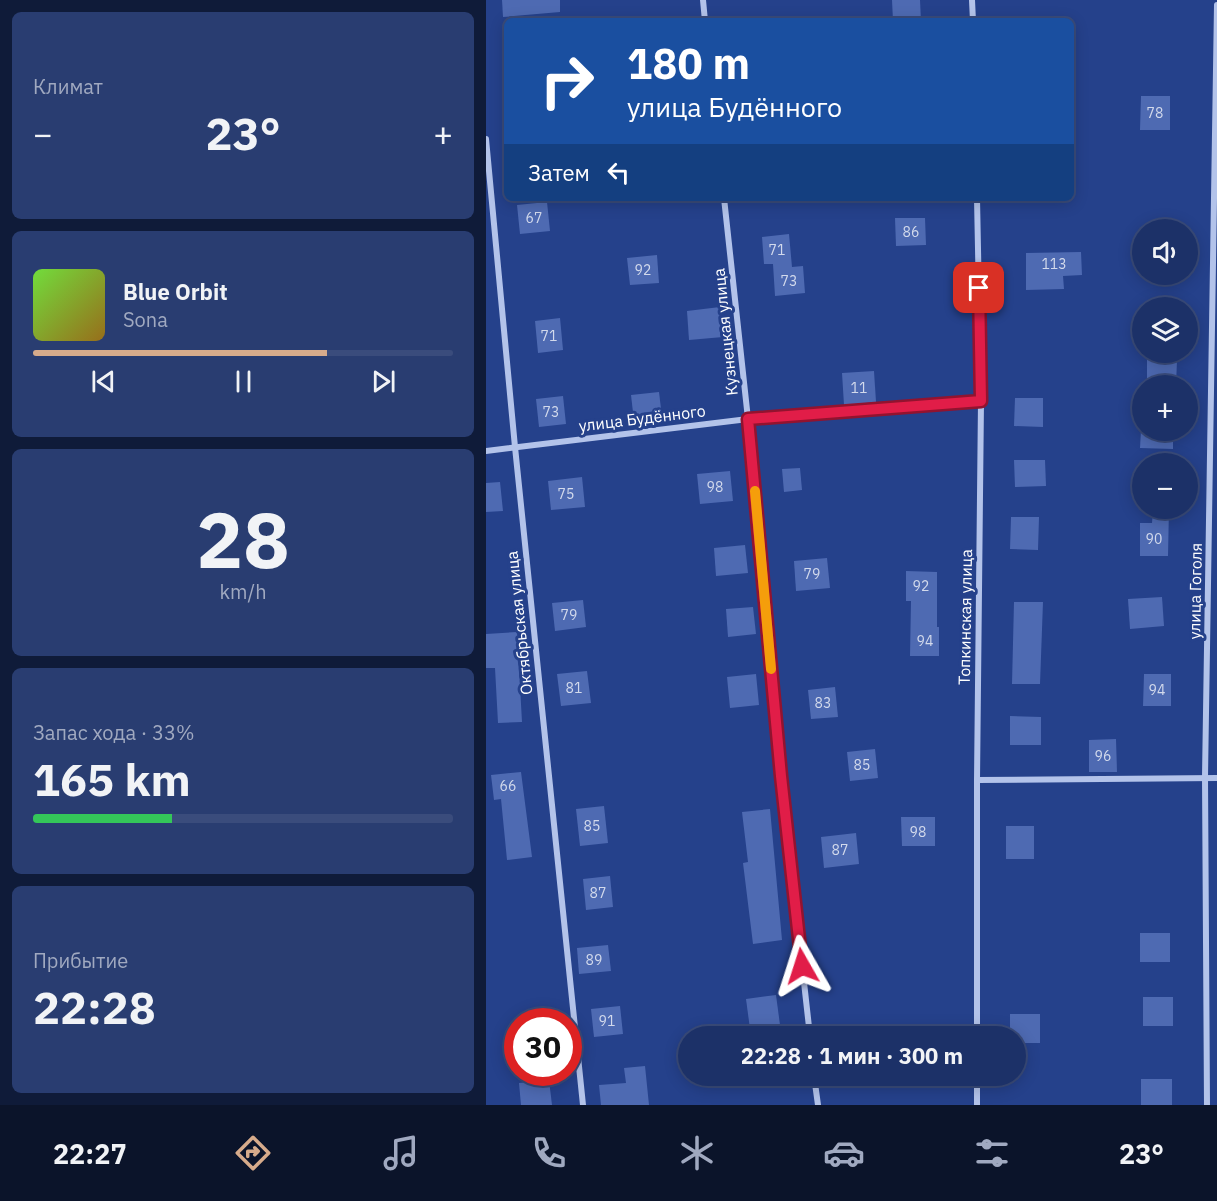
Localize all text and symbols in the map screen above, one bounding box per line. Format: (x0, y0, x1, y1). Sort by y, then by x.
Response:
text: 180 m (627, 36, 750, 91)
icon: right (528, 42, 606, 120)
text: Климат (33, 73, 103, 100)
text: улица Будённого (627, 89, 842, 124)
text: 23° (205, 104, 281, 162)
house number: 78 (1147, 104, 1163, 122)
text: − (33, 112, 53, 155)
text: + (433, 112, 453, 155)
icon: left (602, 156, 635, 189)
text: Затем (528, 158, 590, 187)
house number: 67 (526, 209, 542, 227)
map controls (1132, 219, 1198, 519)
button: sound (1132, 219, 1198, 285)
house number: 86 (903, 223, 919, 241)
house number: 71 (769, 241, 785, 259)
house number: 113 (1041, 255, 1067, 273)
house number: 92 (635, 261, 651, 279)
pin (953, 262, 1004, 313)
street label: Кузнецкая улица (708, 267, 742, 397)
icon: arrive (962, 271, 995, 304)
house number: 73 (781, 272, 797, 290)
text: Blue Orbit (123, 277, 228, 306)
button: layers (1132, 297, 1198, 363)
text: Sona (123, 306, 168, 333)
house number: 71 (541, 327, 557, 345)
icon: previous (87, 365, 120, 398)
icon: pause (227, 365, 260, 398)
icon: next (367, 365, 400, 398)
button: + (1132, 375, 1198, 441)
house number: 11 (851, 379, 867, 397)
street label: улица Будённого (577, 400, 707, 436)
house number: 73 (543, 403, 559, 421)
button: − (1132, 453, 1198, 519)
house number: 98 (707, 478, 723, 496)
house number: 75 (558, 485, 574, 503)
text: 28 (196, 488, 290, 589)
house number: 90 (1146, 530, 1162, 548)
street label: улица Гоголя (1184, 543, 1206, 639)
street label: Топкинская улица (954, 549, 976, 685)
street label: Октябрьская улица (501, 550, 537, 696)
house number: 79 (804, 565, 820, 583)
house number: 92 (913, 577, 929, 595)
text: km/h (219, 578, 267, 605)
house number: 79 (561, 606, 577, 624)
house number: 94 (917, 632, 933, 650)
house number: 81 (566, 679, 582, 697)
house number: 94 (1149, 681, 1165, 699)
house number: 83 (815, 694, 831, 712)
text: Запас хода · 33% (33, 719, 195, 746)
house number: 96 (1095, 747, 1111, 765)
text: 165 km (33, 750, 191, 808)
house number: 85 (854, 756, 870, 774)
house number: 66 (500, 777, 516, 795)
house number: 85 (584, 817, 600, 835)
house number: 98 (910, 823, 926, 841)
house number: 87 (832, 841, 848, 859)
house number: 87 (590, 884, 606, 902)
position arrow (770, 934, 834, 998)
text: Прибытие (33, 947, 128, 974)
house number: 89 (586, 951, 602, 969)
text: 22:28 (33, 978, 156, 1036)
speed limit sign: 30 (504, 1008, 582, 1086)
house number: 91 (599, 1012, 615, 1030)
text: 22:28 · 1 мин · 300 m (741, 1041, 963, 1070)
icon: directions (232, 1132, 274, 1174)
icon: music (380, 1132, 422, 1174)
icon: phone (528, 1132, 570, 1174)
icon: climate (676, 1132, 718, 1174)
icon: car (823, 1132, 865, 1174)
icon: filters (971, 1132, 1013, 1174)
text: 22:27 (53, 1136, 127, 1171)
text: 23° (1119, 1136, 1164, 1171)

